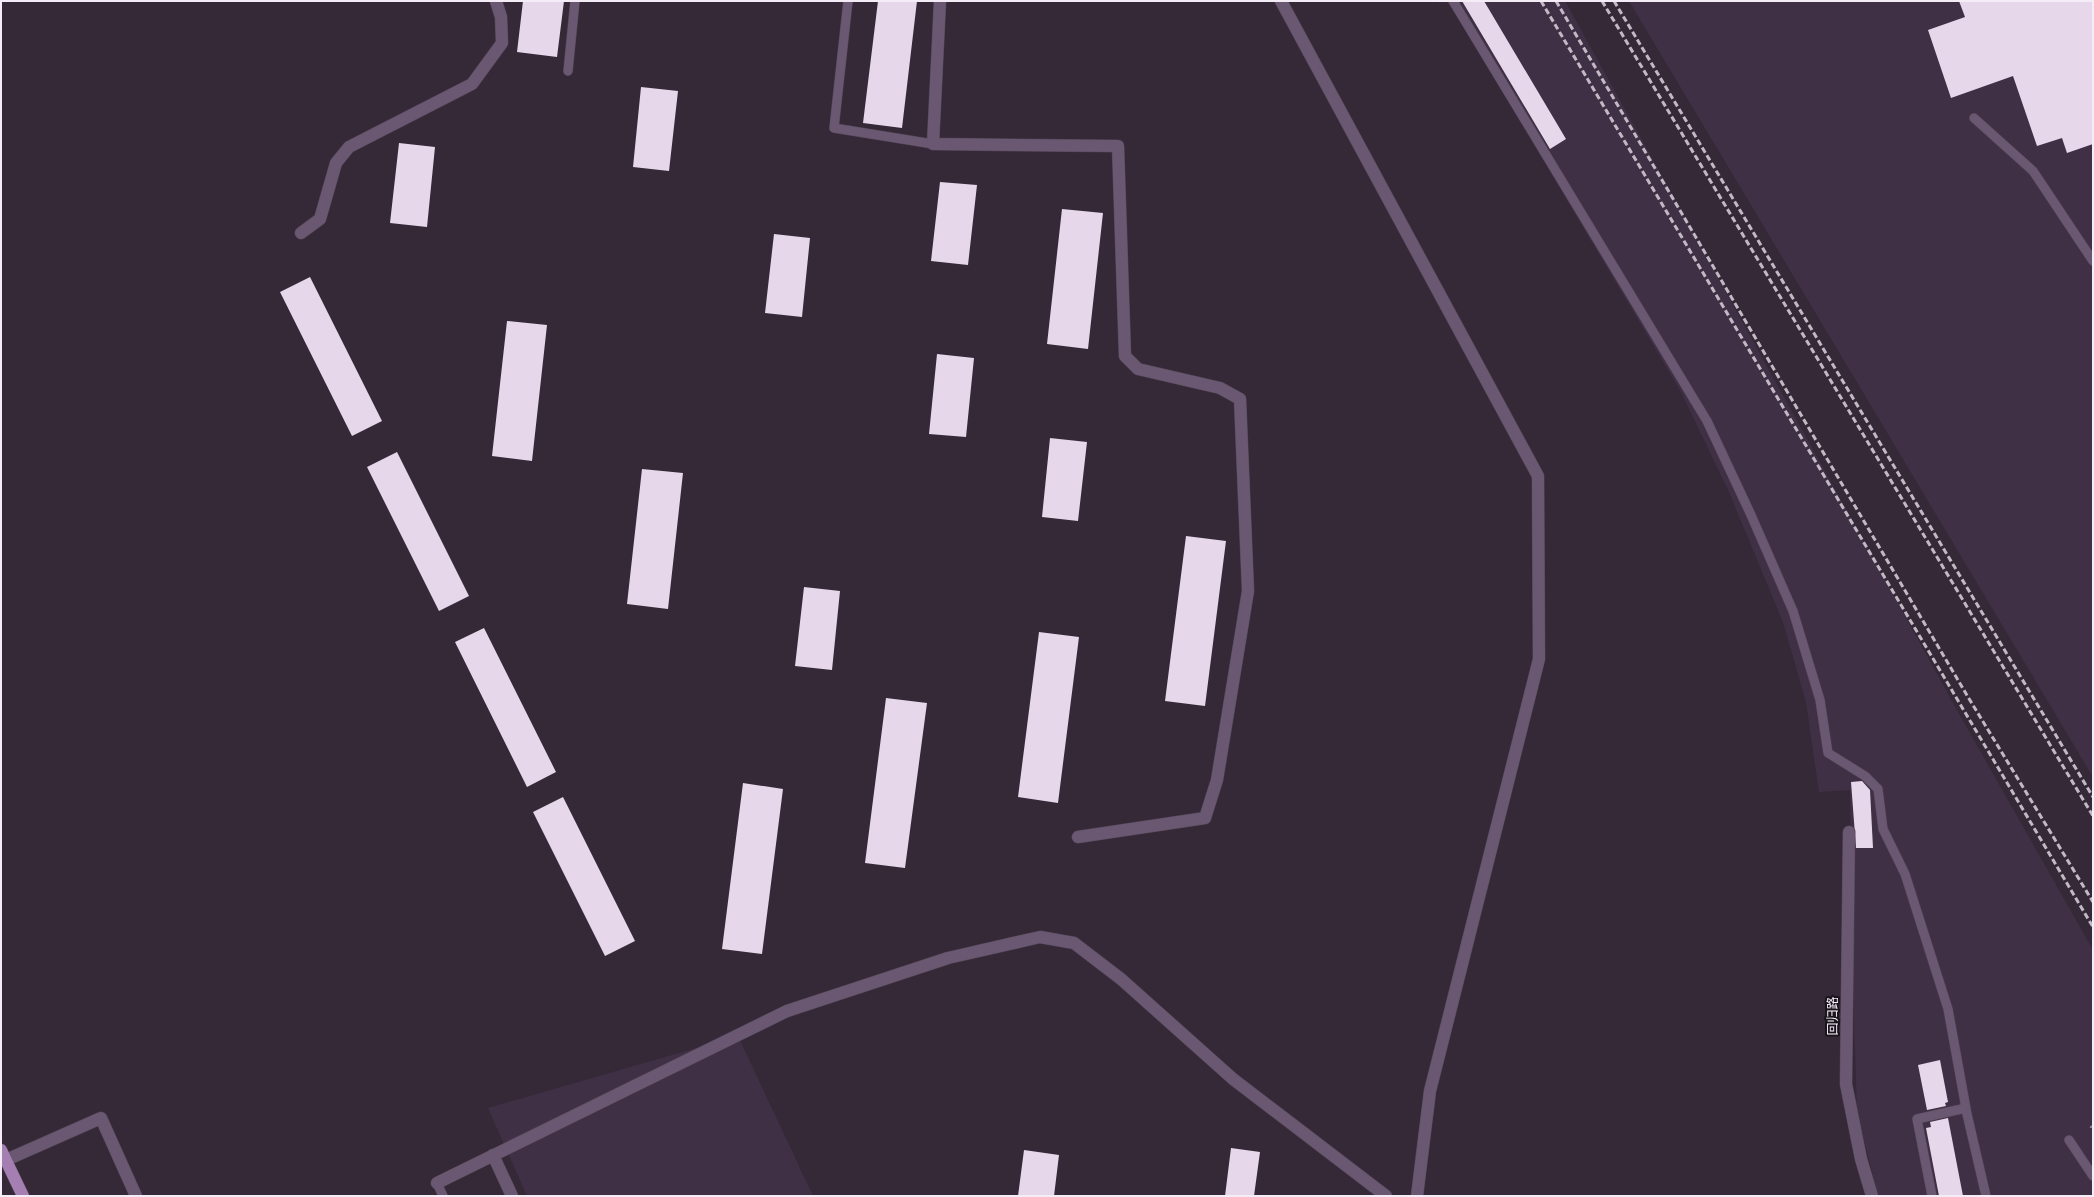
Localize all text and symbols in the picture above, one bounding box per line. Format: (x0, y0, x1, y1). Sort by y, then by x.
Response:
street label: 回归路 (1825, 996, 1841, 1036)

